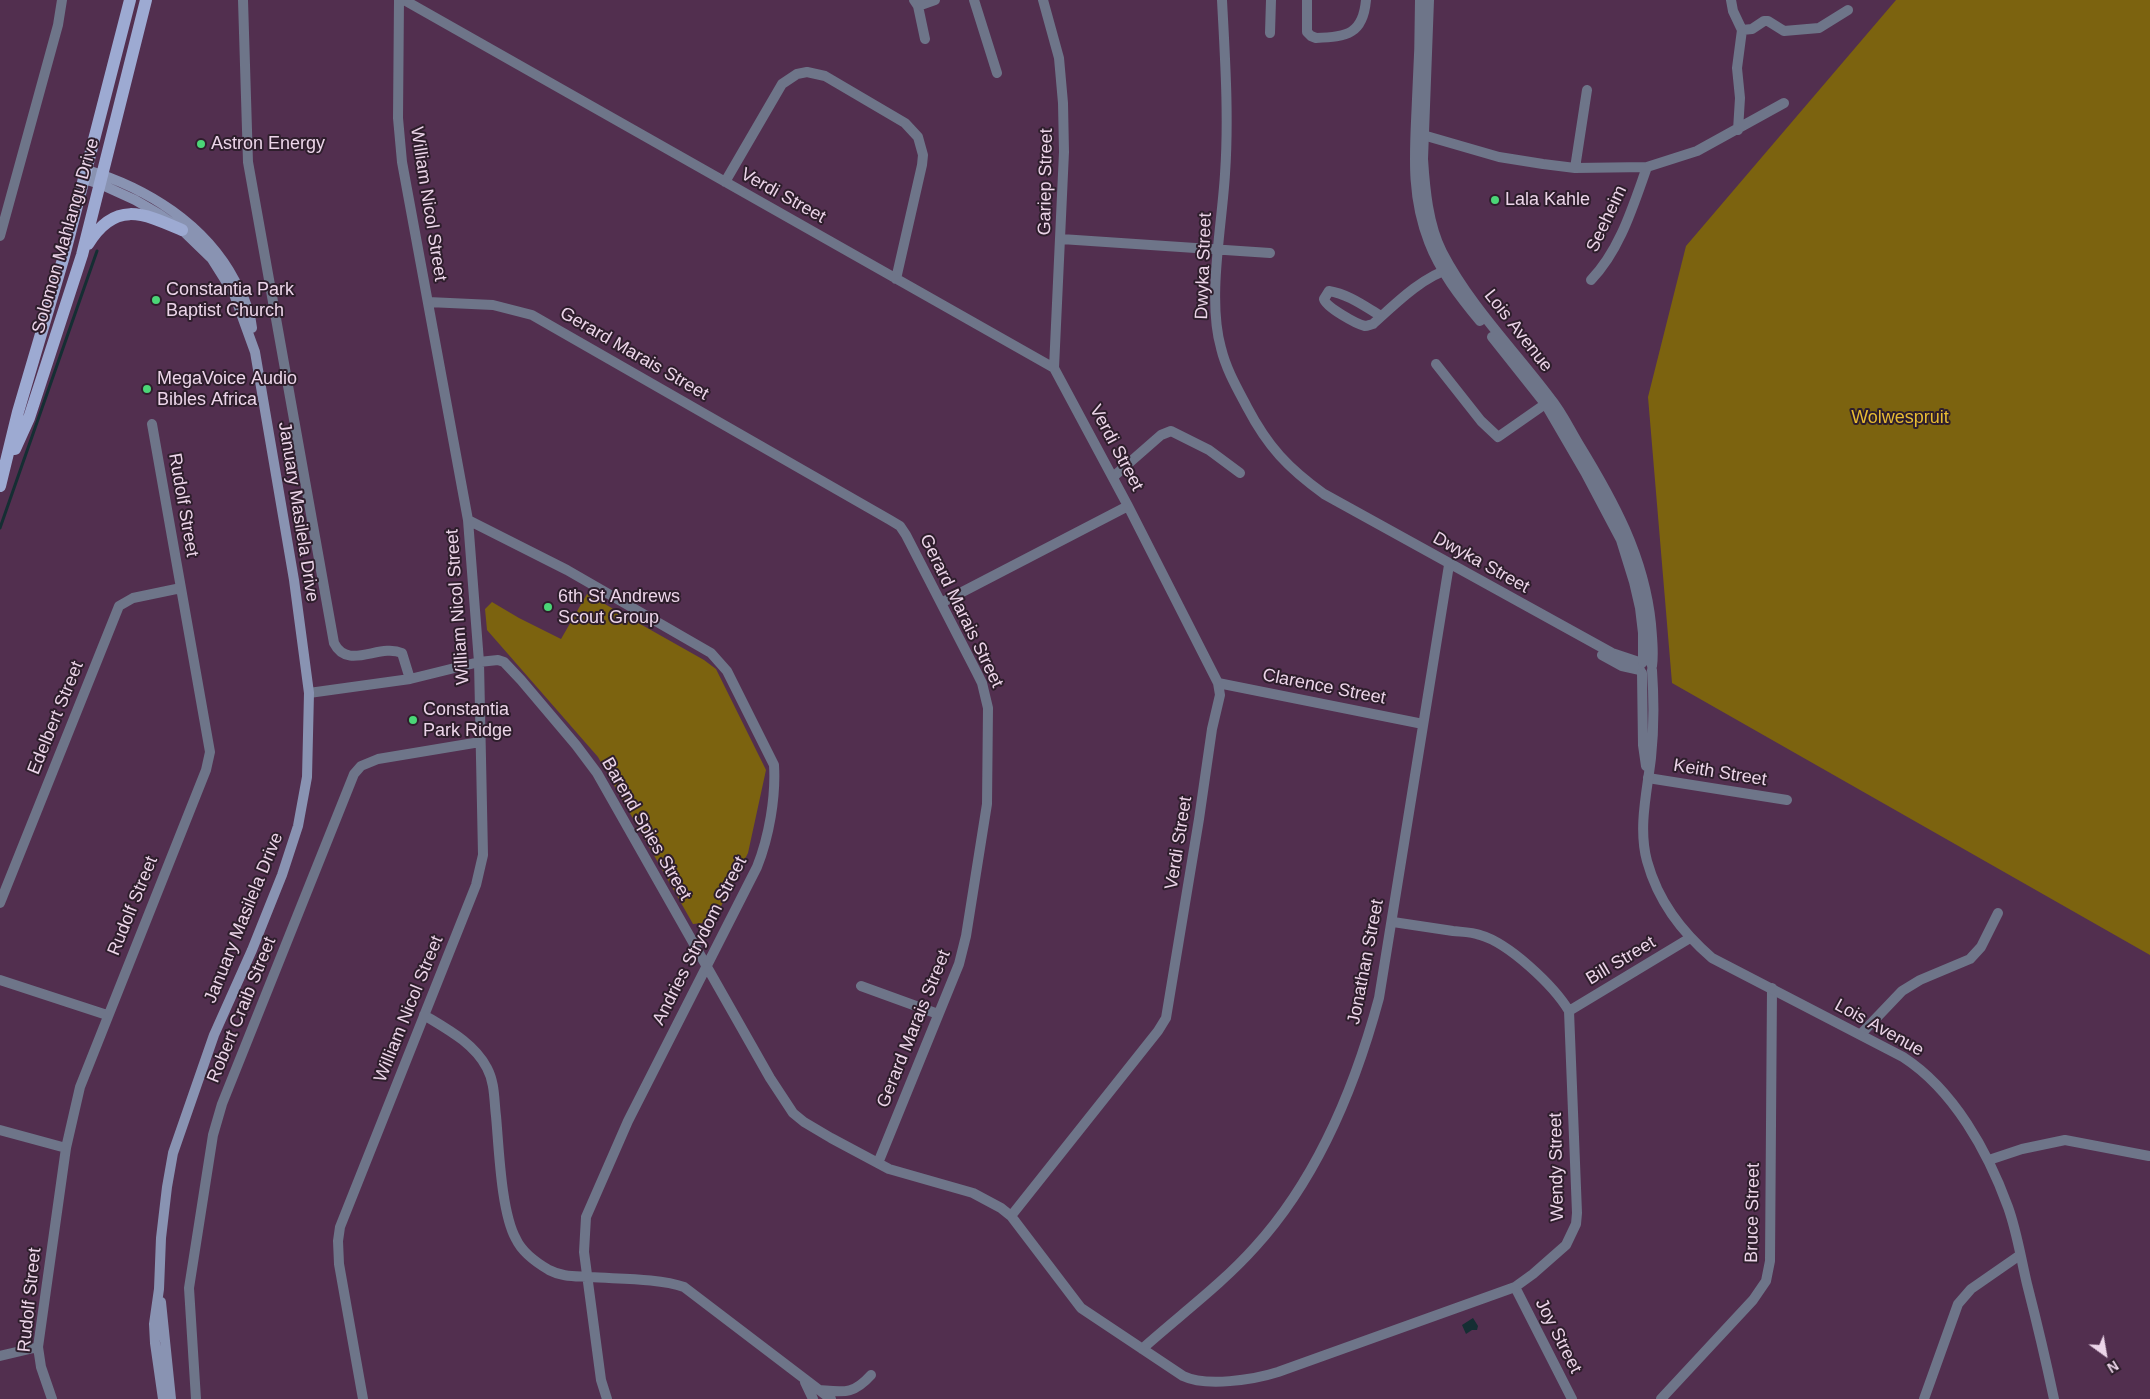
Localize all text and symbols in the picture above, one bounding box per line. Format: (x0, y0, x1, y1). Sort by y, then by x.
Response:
street label: William Nicol Street (405, 125, 451, 283)
street label: Gariep Street (1034, 128, 1058, 236)
place label: Astron Energy (211, 133, 325, 155)
street label: Solomon Mahlangu Drive (28, 136, 104, 336)
marker: Astron Energy (195, 138, 207, 150)
street label: Verdi Street (737, 164, 829, 228)
street label: Seeheim (1582, 182, 1632, 256)
place label: Lala Kahle (1505, 189, 1590, 211)
marker: Lala Kahle (1489, 194, 1501, 206)
street label: Dwyka Street (1191, 212, 1217, 320)
place label: Constantia Park Baptist Church (166, 279, 294, 322)
street label: Lois Avenue (1479, 285, 1557, 377)
marker: Constantia Park Baptist Church (150, 294, 162, 306)
street label: Gerard Marais Street (556, 303, 712, 405)
place label: MegaVoice Audio Bibles Africa (157, 368, 297, 410)
marker: MegaVoice Audio Bibles Africa (141, 383, 153, 395)
street label: Verdi Street (1084, 401, 1148, 495)
park label: Wolwespruit (1851, 407, 1949, 429)
street label: January Masilela Drive (273, 420, 323, 604)
street label: Rudolf Street (163, 451, 203, 559)
street label: William Nicol Street (442, 528, 474, 686)
street label: Dwyka Street (1429, 528, 1533, 598)
street label: Gerard Marais Street (914, 531, 1008, 691)
place label: 6th St Andrews Scout Group (558, 586, 680, 628)
marker: 6th St Andrews Scout Group (542, 601, 554, 613)
street label: Edelbert Street (23, 658, 89, 778)
street label: Clarence Street (1261, 664, 1387, 710)
place label: Constantia Park Ridge (423, 699, 512, 742)
marker: Constantia Park Ridge (407, 714, 419, 726)
street label: Barend Spies Street (596, 754, 696, 904)
street label: Keith Street (1672, 755, 1768, 791)
street label: Verdi Street (1161, 795, 1197, 891)
street label: January Masilela Drive (200, 830, 288, 1006)
street label: Rudolf Street (103, 853, 163, 959)
street label: Andries Strydom Street (648, 853, 752, 1029)
street label: Jonathan Street (1343, 898, 1389, 1026)
street label: Bill Street (1582, 932, 1660, 990)
street label: William Nicol Street (370, 933, 448, 1085)
street label: Robert Craib Street (203, 934, 281, 1086)
street label: Gerard Marais Street (873, 947, 955, 1111)
street label: Lois Avenue (1831, 995, 1927, 1061)
street label: Wendy Street (1545, 1112, 1569, 1222)
street label: Bruce Street (1741, 1163, 1765, 1263)
street label: Rudolf Street (14, 1247, 46, 1353)
street label: Joy Street (1530, 1295, 1586, 1377)
north arrow (2080, 1329, 2130, 1379)
text: N (2104, 1357, 2121, 1376)

